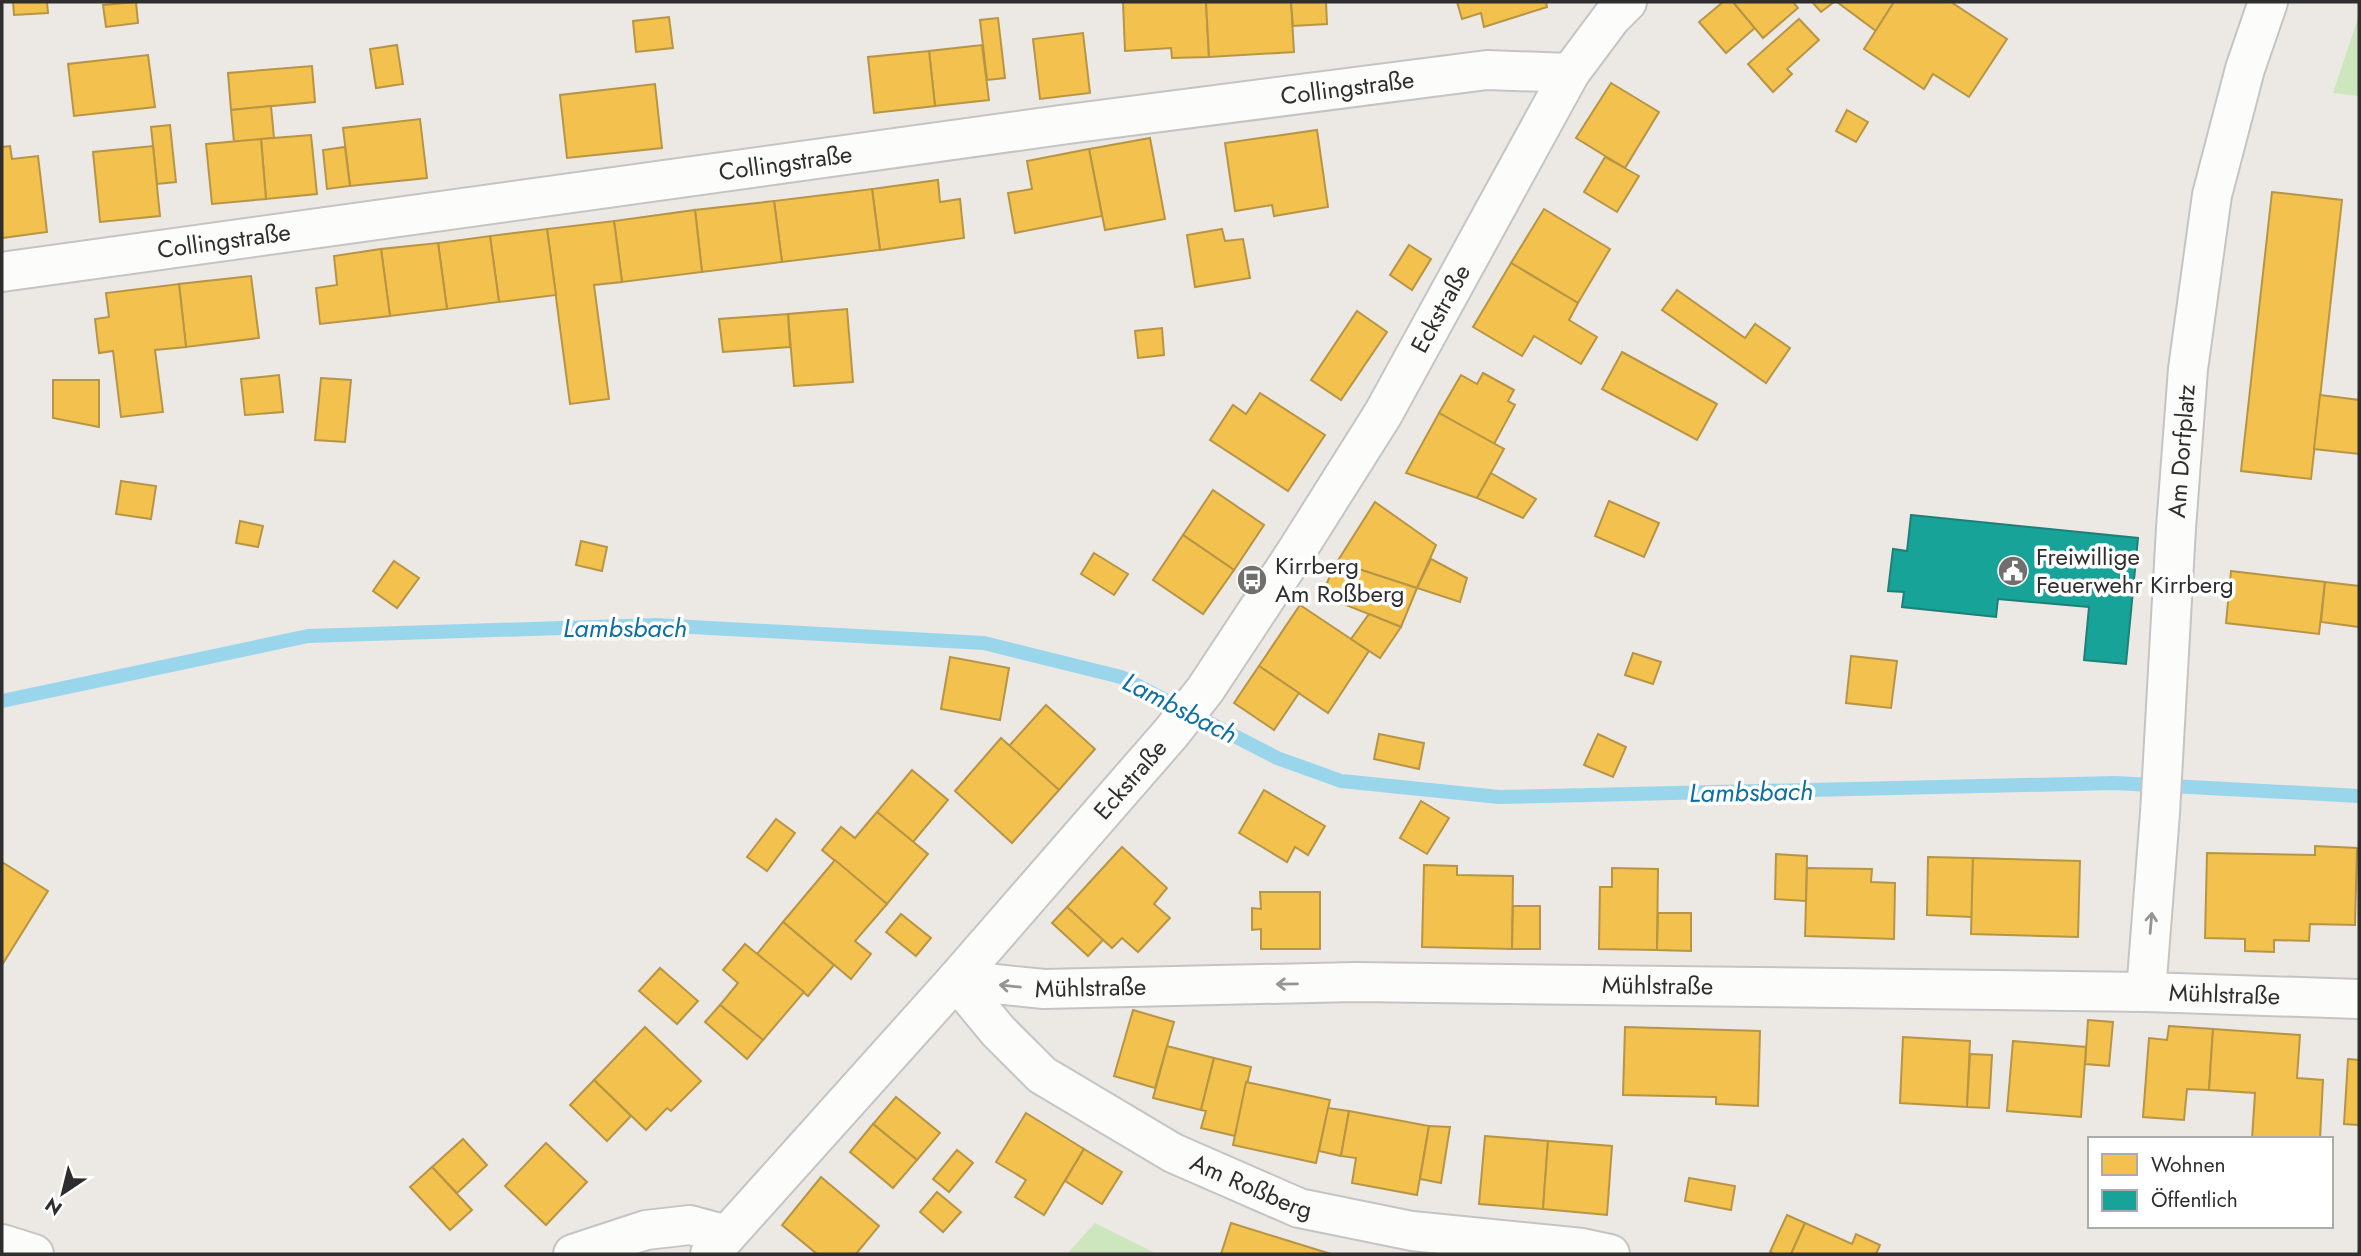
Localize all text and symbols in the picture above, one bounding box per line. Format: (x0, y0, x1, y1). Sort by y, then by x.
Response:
street label: Collingstraße (1279, 62, 1416, 113)
street label: Collingstraße (716, 136, 854, 189)
street label: Collingstraße (155, 214, 293, 267)
street label: Eckstraße (1402, 258, 1479, 359)
street label: Am Dorfplatz (2159, 383, 2204, 519)
place label: Freiwillige Feuerwehr Kirrberg (2036, 539, 2234, 602)
place label: Kirrberg Am Roßberg (1275, 548, 1404, 611)
public building icon: Freiwillige Feuerwehr Kirrberg (1996, 554, 2030, 588)
bus stop icon: Kirrberg Am Roßberg (1235, 563, 1269, 597)
water label: Lambsbach (563, 609, 687, 647)
water label: Lambsbach (1116, 663, 1244, 753)
street label: Eckstraße (1085, 731, 1175, 827)
water label: Lambsbach (1689, 772, 1813, 812)
one-way arrow (2145, 913, 2158, 935)
street label: Mühlstraße (1602, 967, 1713, 1004)
street label: Mühlstraße (1034, 969, 1147, 1006)
street label: Mühlstraße (2168, 975, 2281, 1013)
one-way arrow (1275, 977, 1298, 990)
one-way arrow (999, 979, 1022, 992)
legend (2088, 1137, 2333, 1228)
street label: Am Roßberg (1185, 1145, 1315, 1227)
text: Wohnen (2151, 1150, 2225, 1180)
north arrow (28, 1158, 98, 1228)
text: Öffentlich (2151, 1185, 2238, 1215)
text: N (40, 1191, 67, 1222)

